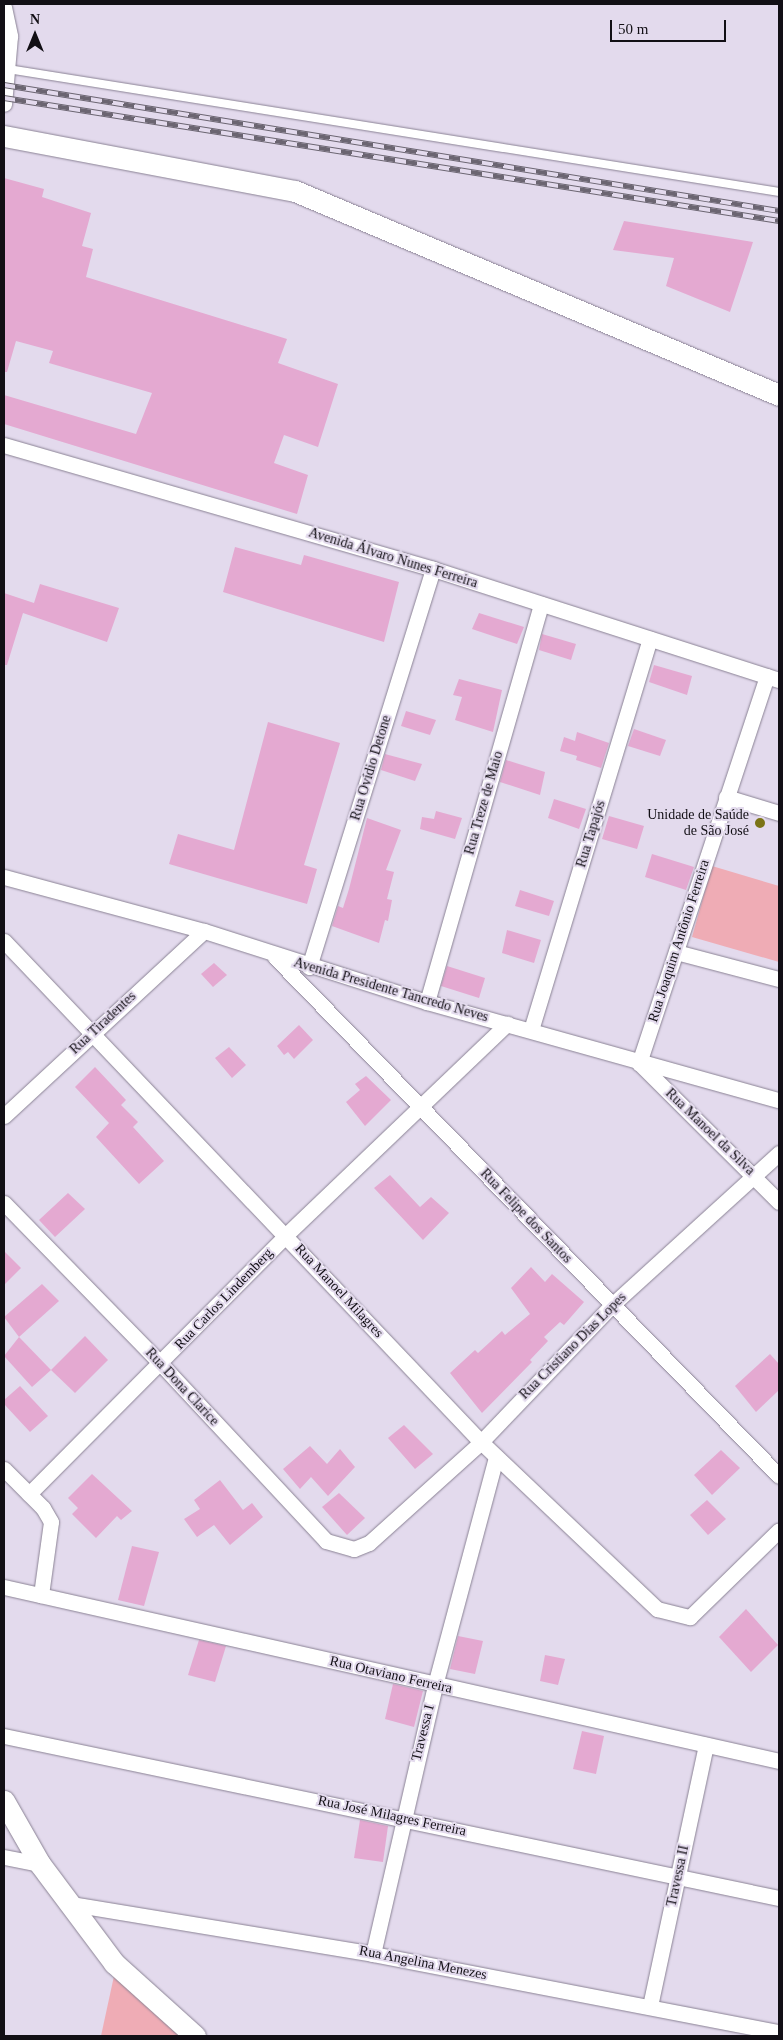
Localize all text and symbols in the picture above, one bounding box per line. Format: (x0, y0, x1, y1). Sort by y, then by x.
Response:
north arrow (10, 10, 60, 60)
scale bar (613, 10, 729, 42)
text: N (30, 12, 40, 27)
text: 50 m (618, 21, 648, 37)
street label: Avenida Álvaro Nunes Ferreira (306, 524, 480, 592)
street label: Rua Ovídio Detone (347, 713, 395, 823)
street label: Rua Treze de Maio (461, 749, 507, 857)
street label: Rua Tapajós (573, 798, 609, 870)
place label: Unidade de Saúde de São José (647, 807, 749, 840)
marker: Unidade de Saúde de São José (753, 816, 767, 830)
street label: Rua Joaquim Antônio Ferreira (645, 857, 713, 1025)
street label: Avenida Presidente Tancredo Neves (292, 954, 490, 1026)
street label: Rua Tiradentes (66, 988, 140, 1058)
street label: Rua Manoel da Silva (662, 1085, 758, 1179)
street label: Rua Felipe dos Santos (477, 1165, 575, 1267)
street label: Rua Manoel Milagres (291, 1241, 387, 1341)
street label: Rua Carlos Lindemberg (171, 1245, 277, 1353)
street label: Rua Cristiano Dias Lopes (516, 1289, 630, 1403)
street label: Rua Dona Clarice (142, 1345, 222, 1429)
street label: Rua Otaviano Ferreira (328, 1653, 454, 1697)
street label: Travessa I (408, 1703, 438, 1763)
street label: Rua José Milagres Ferreira (316, 1792, 468, 1840)
street label: Travessa II (663, 1844, 693, 1908)
street label: Rua Angelina Menezes (357, 1942, 489, 1984)

